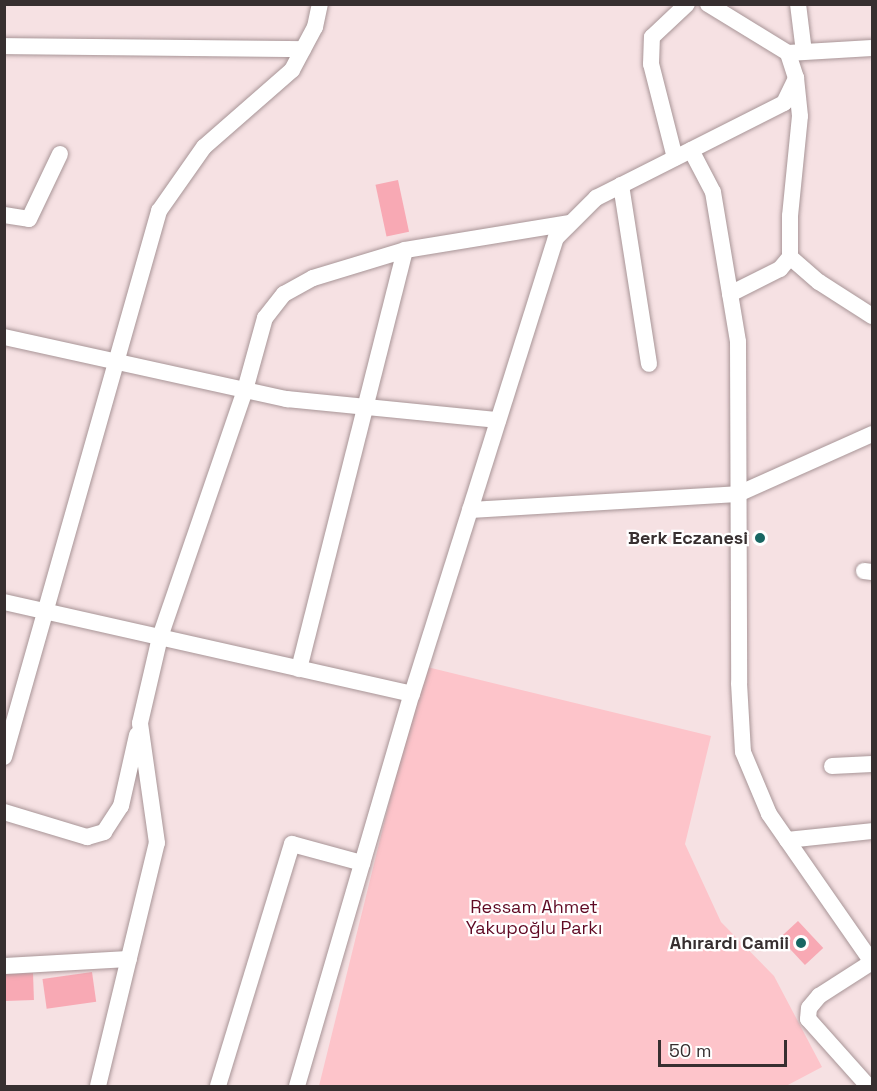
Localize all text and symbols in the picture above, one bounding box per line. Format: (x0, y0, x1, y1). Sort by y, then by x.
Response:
place label: Berk Eczanesi (628, 527, 748, 549)
marker: Berk Eczanesi (753, 531, 767, 545)
park label: Ressam Ahmet Yakupoğlu Parkı (466, 897, 602, 940)
place label: Ahırardı Camii (670, 932, 789, 954)
marker: Ahırardı Camii (794, 936, 808, 950)
scale bar (661, 1028, 790, 1066)
text: 50 m (669, 1039, 711, 1062)

